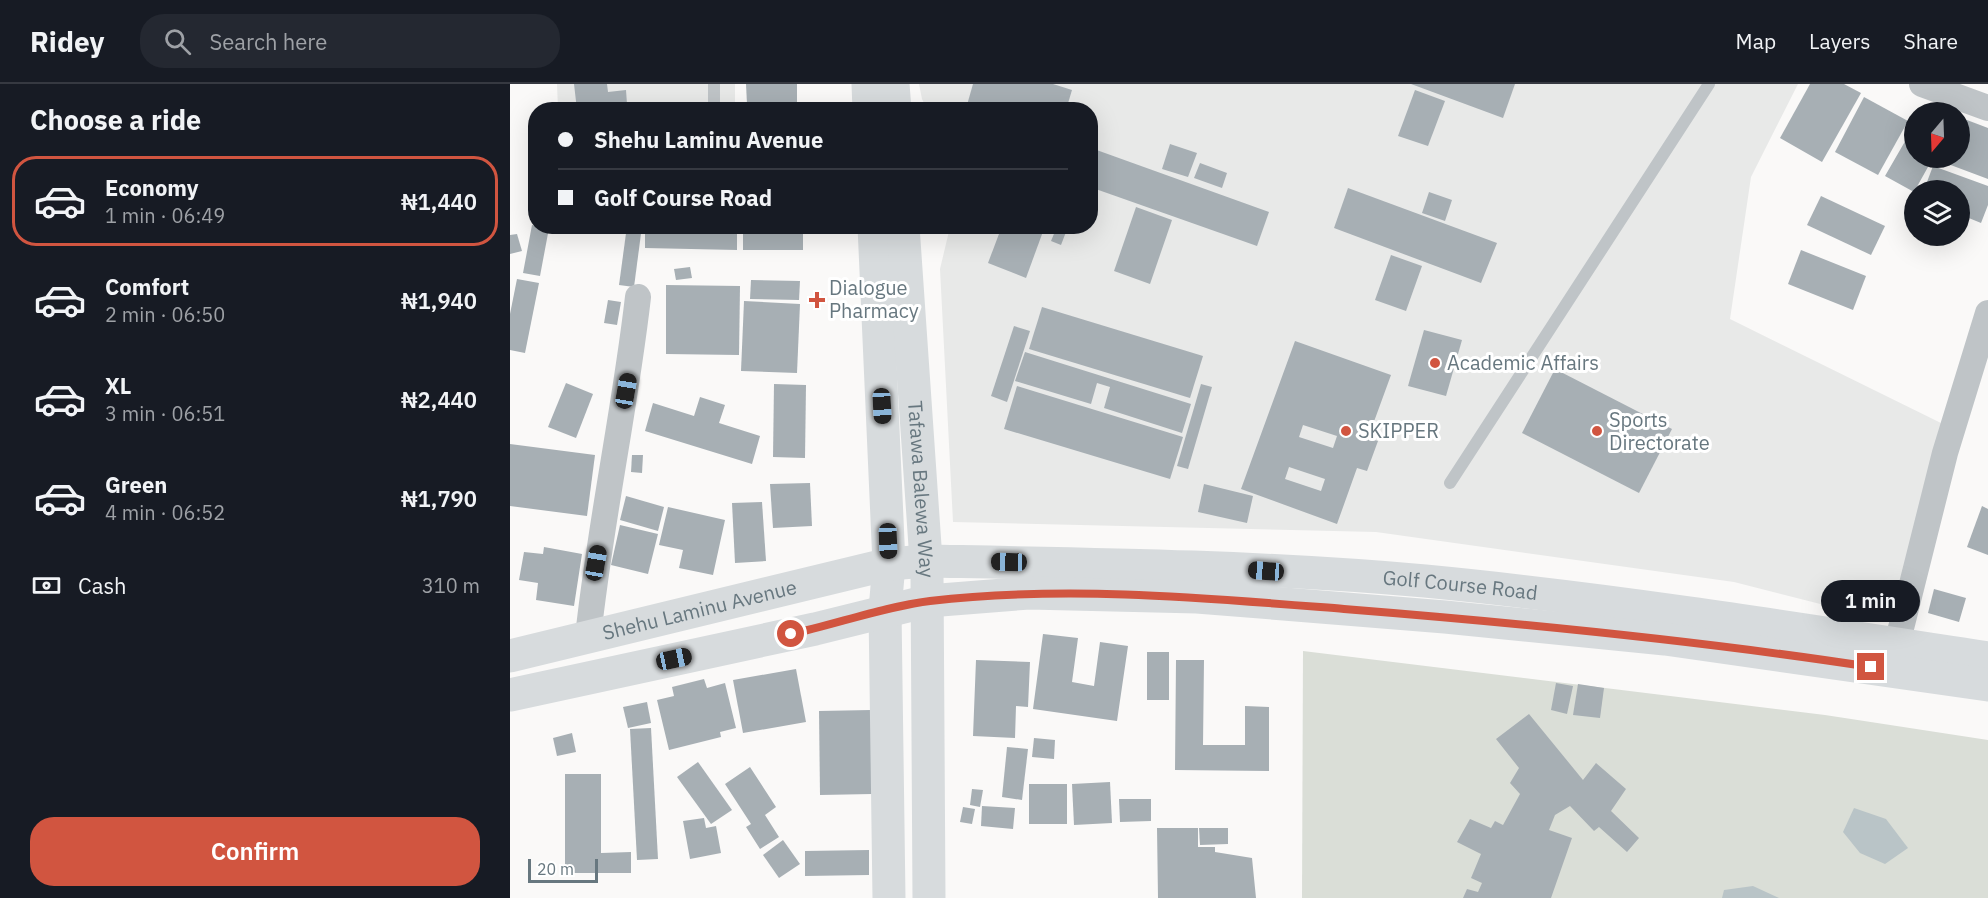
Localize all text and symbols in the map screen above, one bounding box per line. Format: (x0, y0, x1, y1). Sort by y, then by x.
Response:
search box (140, 14, 560, 68)
text: Ridey (30, 23, 104, 60)
icon: search (161, 25, 194, 58)
text: Search here (209, 27, 327, 56)
text: Map (1736, 27, 1776, 55)
text: Layers (1809, 27, 1871, 55)
text: Share (1904, 27, 1958, 55)
text: Choose a ride (30, 102, 201, 137)
north arrow (1904, 102, 1970, 168)
map controls (1904, 102, 1970, 246)
text: Shehu Laminu Avenue (594, 125, 823, 154)
text: Economy (105, 173, 199, 202)
icon: car (33, 174, 87, 228)
button: layers (1904, 180, 1970, 246)
text: Golf Course Road (594, 183, 772, 212)
text: ₦1,440 (401, 187, 477, 216)
text: 1 min · 06:49 (105, 202, 225, 229)
text: Comfort (105, 272, 189, 301)
icon: car (33, 273, 87, 327)
place label: Dialogue Pharmacy (829, 274, 919, 324)
text: ₦1,940 (401, 286, 477, 315)
marker: Dialogue Pharmacy (810, 293, 824, 307)
text: 2 min · 06:50 (105, 301, 225, 328)
place label: Academic Affairs (1447, 349, 1599, 376)
marker: Academic Affairs (1428, 356, 1442, 370)
text: XL (105, 371, 131, 400)
icon: car (33, 372, 87, 426)
car (614, 372, 638, 410)
text: ₦2,440 (401, 385, 477, 414)
car (872, 388, 892, 424)
text: 3 min · 06:51 (105, 400, 225, 427)
street label: Tafawa Balewa Way (902, 400, 941, 579)
place label: Sports Directorate (1609, 406, 1710, 456)
place label: SKIPPER (1358, 417, 1439, 444)
marker: SKIPPER (1339, 424, 1353, 438)
marker: Sports Directorate (1590, 424, 1604, 438)
text: Green (105, 470, 167, 499)
icon: car (33, 471, 87, 525)
text: ₦1,790 (401, 484, 477, 513)
text: 4 min · 06:52 (105, 499, 225, 526)
car (878, 523, 898, 559)
car (584, 544, 608, 582)
car (991, 553, 1027, 571)
car (1247, 561, 1285, 581)
street label: Golf Course Road (1382, 563, 1539, 606)
icon: cash (30, 569, 63, 602)
text: Cash (78, 571, 127, 600)
text: 310 m (422, 572, 480, 599)
street label: Shehu Laminu Avenue (600, 573, 799, 646)
callout: 1 min (1822, 580, 1920, 622)
text: 1 min (1845, 587, 1896, 614)
route start (777, 620, 804, 647)
car (655, 646, 693, 672)
route end (1857, 653, 1884, 680)
button: Confirm (30, 817, 480, 886)
scale bar (528, 856, 598, 884)
text: 20 m (537, 859, 574, 879)

